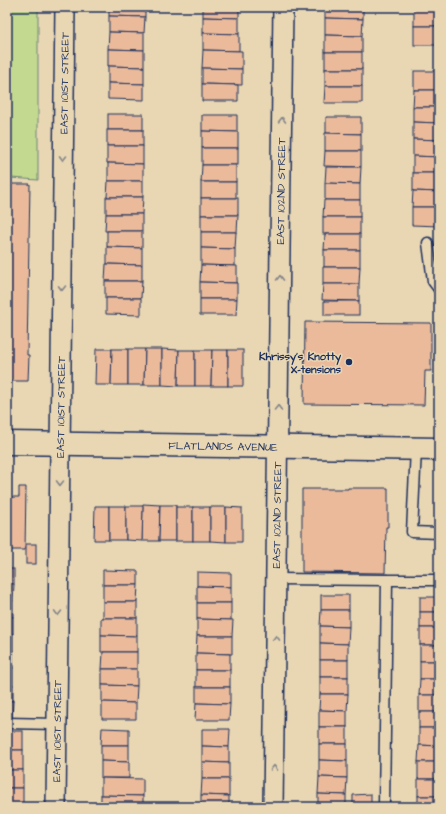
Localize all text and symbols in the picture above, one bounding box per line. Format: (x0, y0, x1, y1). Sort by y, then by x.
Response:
street label: EAST 101ST STREET (56, 32, 72, 134)
one-way arrow (278, 117, 286, 123)
street label: EAST 102ND STREET (273, 137, 289, 244)
one-way arrow (59, 155, 68, 161)
one-way arrow (276, 275, 284, 281)
one-way arrow (58, 285, 66, 291)
place label: Khrissy’s Knotty X-tensions (259, 349, 342, 377)
street label: EAST 101ST STREET (52, 356, 69, 458)
marker: Khrissy’s Knotty X-tensions (344, 357, 354, 367)
one-way arrow (274, 405, 282, 411)
street label: FLATLANDS AVENUE (168, 438, 278, 454)
street label: EAST 102ND STREET (268, 461, 285, 568)
one-way arrow (56, 480, 64, 486)
one-way arrow (54, 610, 62, 616)
one-way arrow (271, 635, 280, 641)
street label: EAST 101ST STREET (49, 680, 65, 782)
one-way arrow (270, 765, 278, 771)

